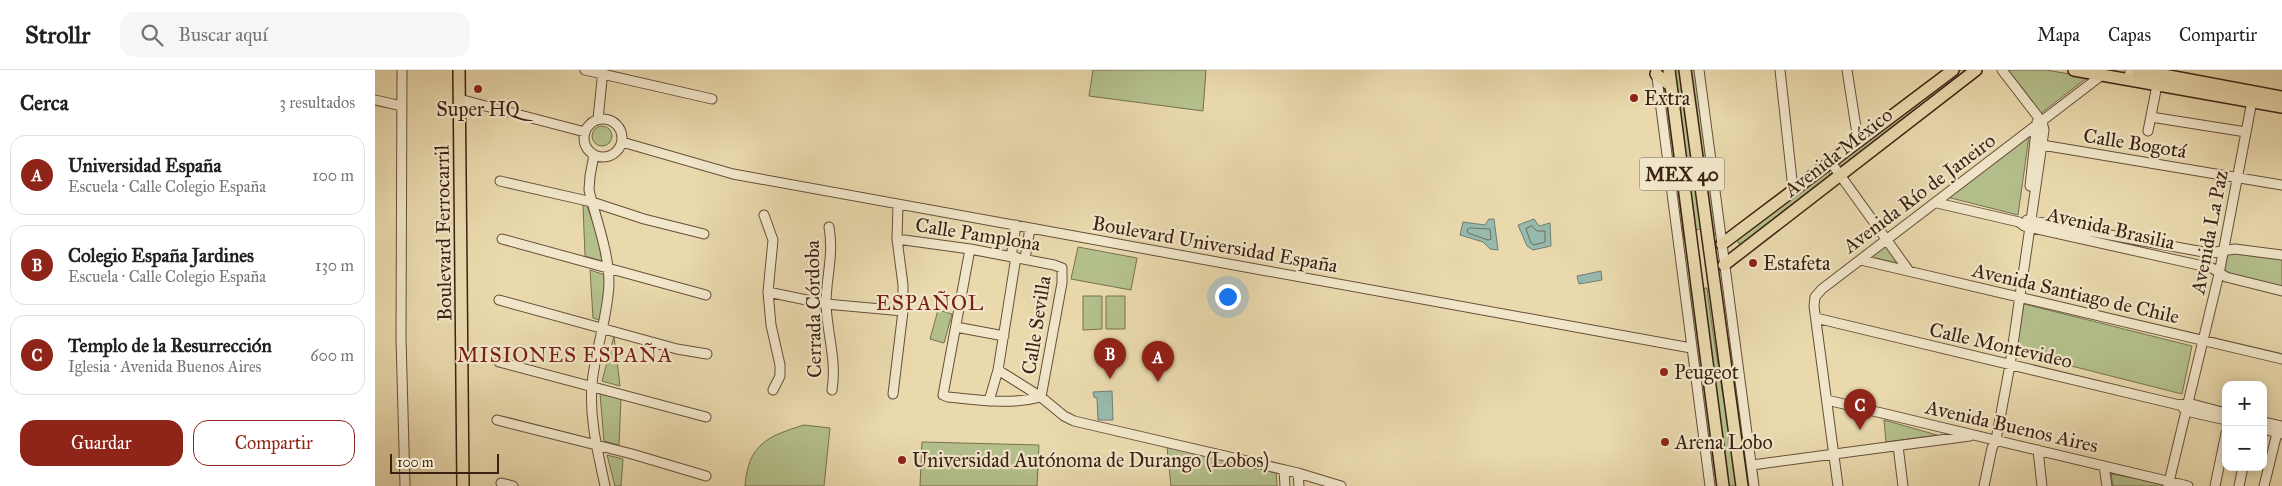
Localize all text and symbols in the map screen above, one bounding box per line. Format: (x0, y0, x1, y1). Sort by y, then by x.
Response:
search box (120, 12, 470, 57)
text: Strollr (25, 20, 90, 50)
icon: search (138, 21, 166, 49)
text: Buscar aquí (178, 23, 268, 46)
text: Mapa (2037, 24, 2080, 46)
text: Capas (2108, 24, 2151, 46)
text: Compartir (2179, 24, 2257, 46)
marker: Super HQ (472, 83, 484, 95)
place label: Extra (1644, 86, 1691, 110)
text: Cerca (20, 90, 69, 116)
marker: Extra (1628, 92, 1640, 104)
text: 3 resultados (280, 93, 355, 112)
place label: Super HQ (436, 97, 534, 121)
street label: Avenida México (1778, 102, 1897, 202)
street label: Calle Bogotá (2082, 123, 2189, 164)
street label: Avenida Río de Janeiro (1837, 128, 2000, 259)
street label: Boulevard Ferrocarril (429, 144, 457, 321)
text: Universidad España (68, 154, 221, 177)
road number: MEX 40 (1639, 158, 1725, 190)
text: A (32, 166, 42, 185)
text: 100 m (312, 166, 354, 185)
street label: Avenida La Paz (2185, 168, 2233, 297)
text: Escuela · Calle Colegio España (68, 177, 266, 196)
street label: Avenida Brasilia (2044, 201, 2178, 255)
street label: Boulevard Universidad España (1090, 211, 1340, 278)
street label: Calle Pamplona (914, 212, 1043, 256)
street label: Cerrada Córdoba (800, 239, 826, 378)
text: Colegio España Jardines (68, 244, 254, 267)
place label: Estafeta (1763, 251, 1831, 275)
text: B (32, 256, 42, 275)
text: 130 m (315, 256, 354, 275)
marker: Estafeta (1747, 257, 1759, 269)
street label: Avenida Santiago de Chile (1969, 257, 2182, 329)
text: Escuela · Calle Colegio España (68, 267, 266, 286)
street label: Calle Sevilla (1016, 273, 1056, 376)
your location (1215, 284, 1241, 310)
district label: ESPAÑOL (876, 290, 984, 316)
street label: Calle Montevideo (1927, 317, 2075, 373)
text: Templo de la Resurrección (68, 334, 272, 357)
pin: B (1094, 338, 1126, 379)
pin: A (1142, 341, 1174, 382)
district label: MISIONES ESPAÑA (457, 342, 673, 368)
text: C (32, 346, 42, 365)
text: 600 m (310, 346, 354, 365)
text: Iglesia · Avenida Buenos Aires (68, 357, 261, 376)
place label: Peugeot (1674, 360, 1739, 385)
marker: Peugeot (1658, 366, 1670, 378)
map controls (2222, 381, 2267, 471)
button: + (2222, 381, 2267, 426)
pin: C (1844, 389, 1876, 430)
street label: Avenida Buenos Aires (1922, 394, 2101, 458)
button: Guardar (20, 420, 183, 466)
button: Compartir (193, 420, 355, 466)
button: − (2222, 426, 2267, 471)
place label: Arena Lobo (1674, 430, 1773, 454)
marker: Arena Lobo (1659, 436, 1671, 448)
place label: Universidad Autónoma de Durango (Lobos) (912, 448, 1269, 473)
scale bar (390, 451, 499, 474)
text: 100 m (397, 454, 434, 471)
marker: Universidad Autónoma de Durango (Lobos) (896, 454, 908, 466)

